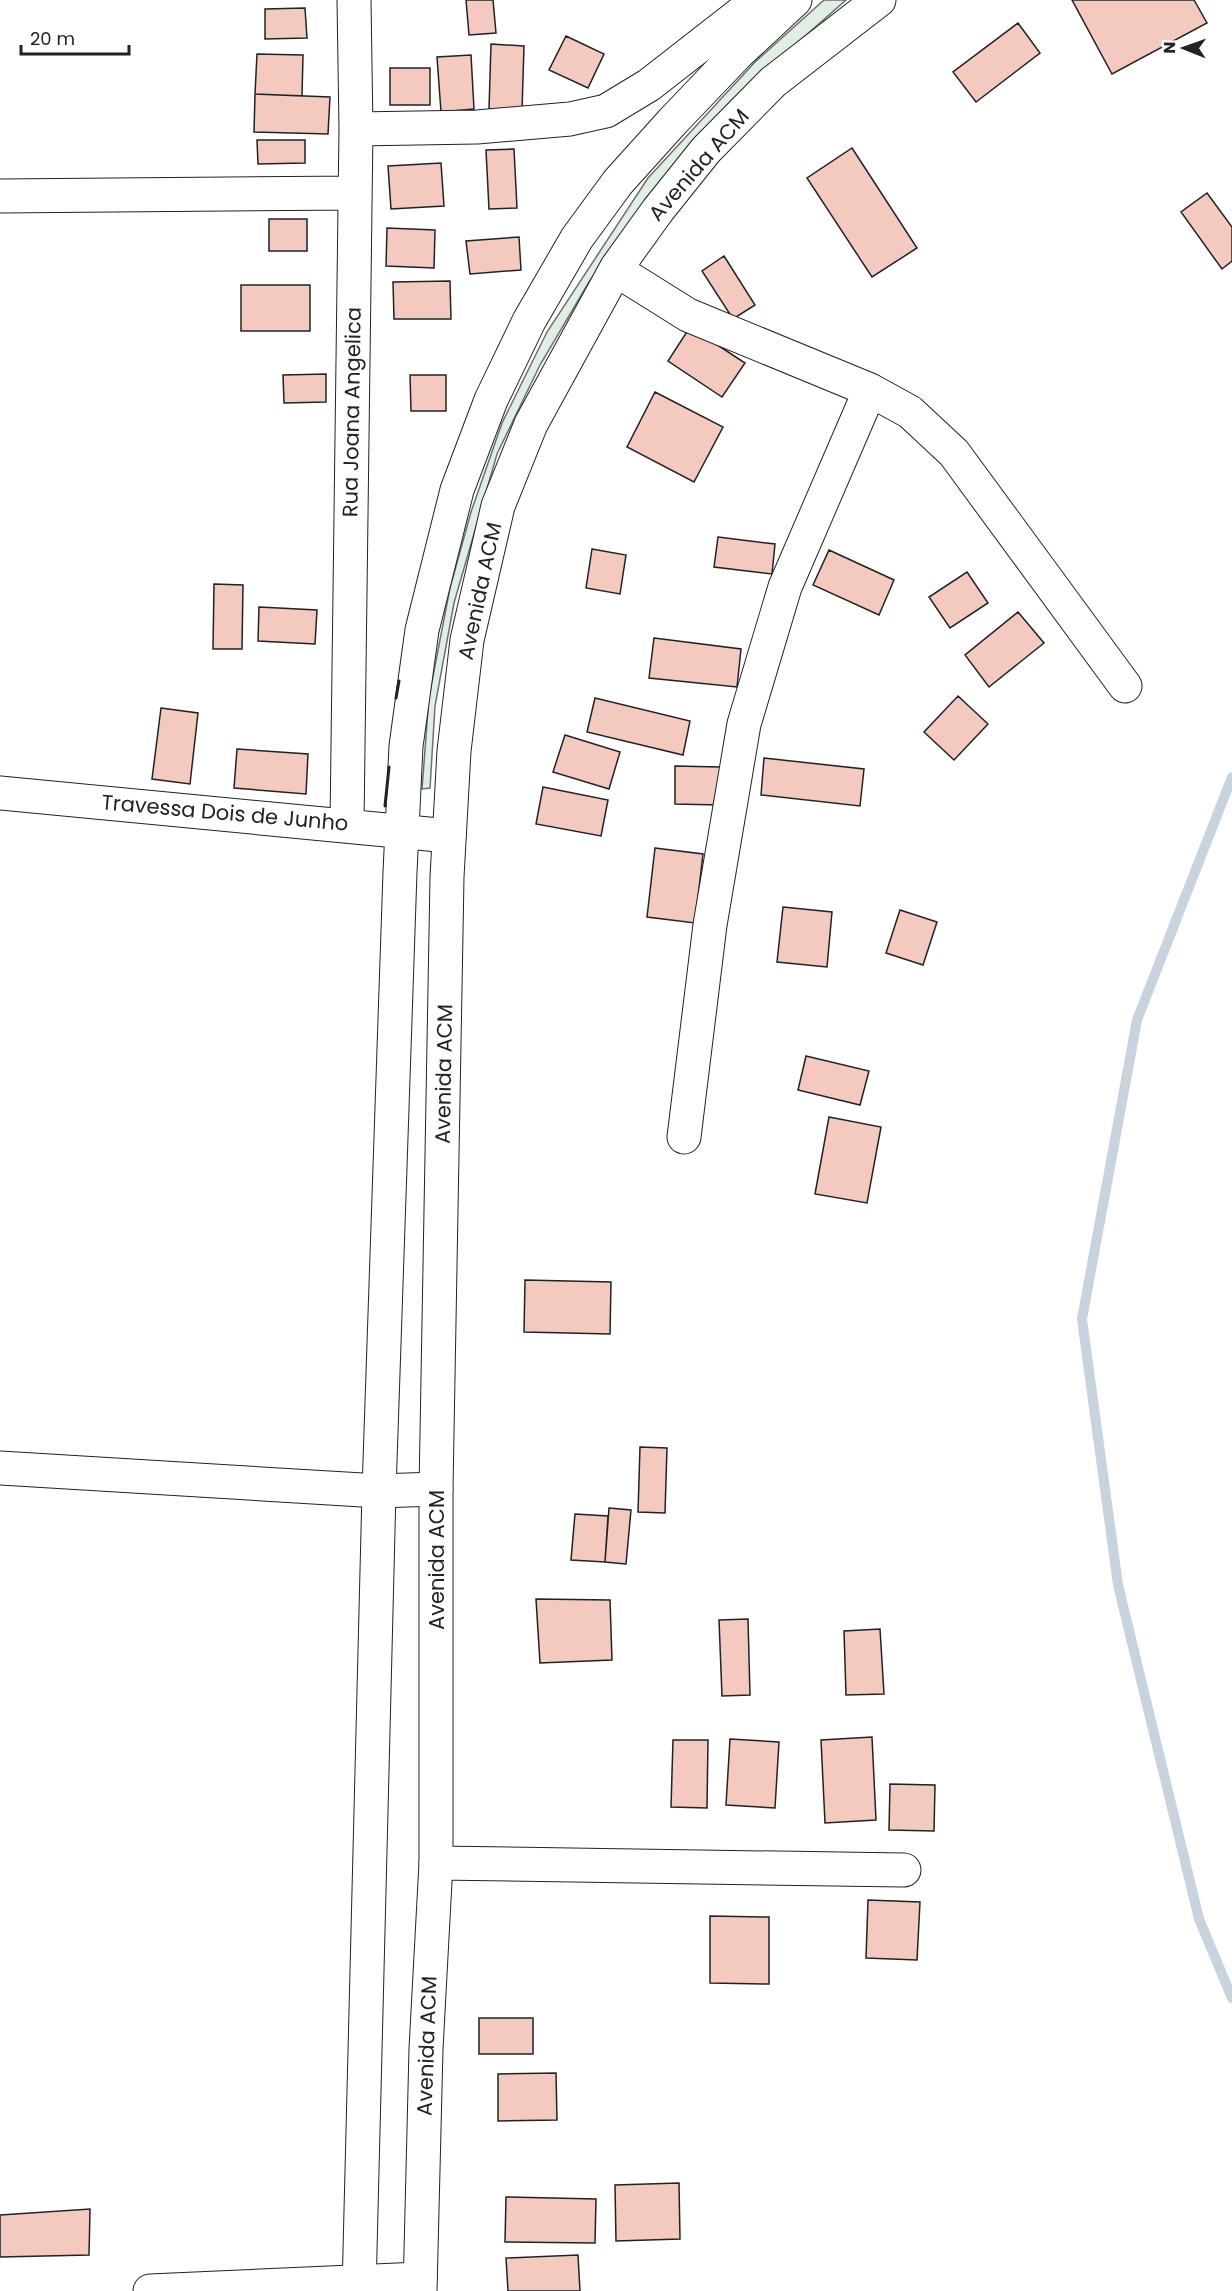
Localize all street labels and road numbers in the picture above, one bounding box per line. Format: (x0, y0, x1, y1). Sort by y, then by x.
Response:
street label: Avenida ACM (642, 102, 755, 227)
street label: Rua Joana Angelica (335, 307, 368, 517)
street label: Avenida ACM (451, 519, 508, 662)
street label: Travessa Dois de Junho (100, 787, 350, 838)
street label: Avenida ACM (428, 1004, 459, 1144)
street label: Avenida ACM (422, 1490, 451, 1630)
street label: Avenida ACM (410, 1976, 443, 2116)

